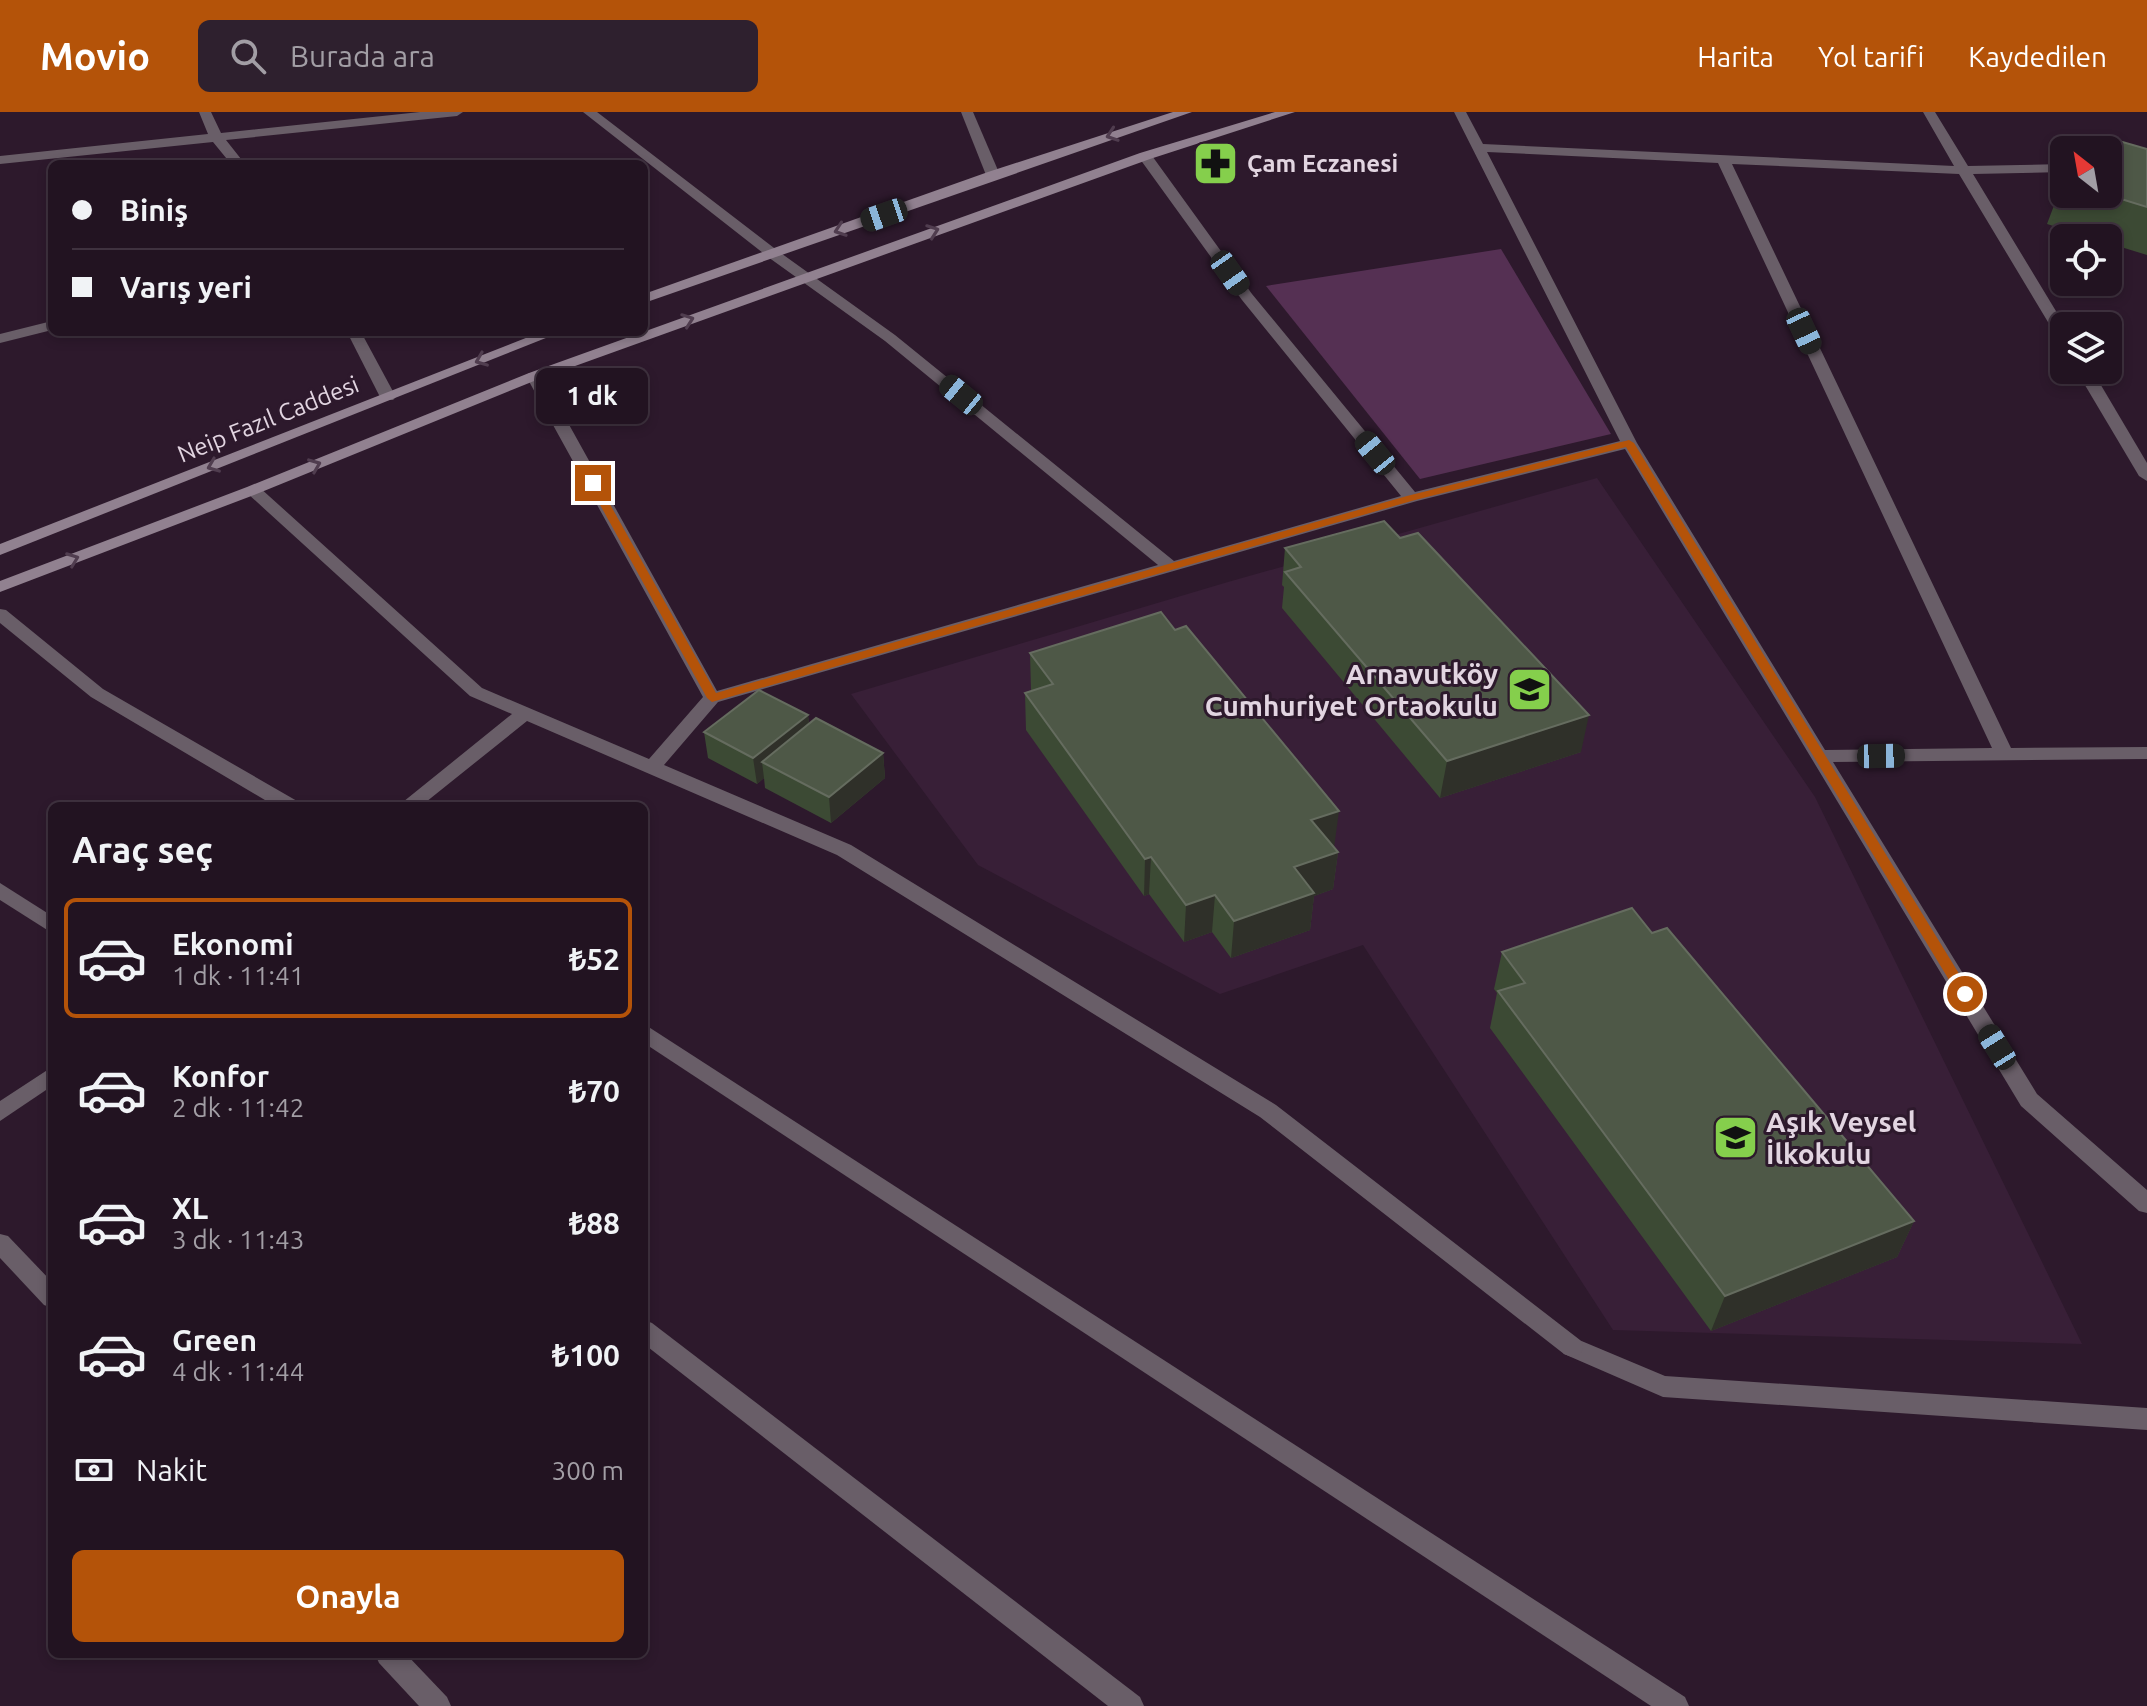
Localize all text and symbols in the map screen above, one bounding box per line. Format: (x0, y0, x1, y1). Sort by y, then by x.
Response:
search box (198, 20, 758, 92)
icon: search (226, 34, 270, 78)
text: Movio (40, 35, 150, 77)
text: Burada ara (290, 39, 435, 73)
text: Harita (1697, 41, 1774, 72)
text: Yol tarifi (1818, 41, 1924, 72)
text: Kaydedilen (1968, 41, 2107, 72)
one-way arrow (1106, 126, 1120, 142)
north arrow (2050, 136, 2122, 208)
map controls (2050, 136, 2122, 384)
pharmacy icon: Çam Eczanesi (1192, 139, 1240, 187)
place label: Çam Eczanesi (1247, 150, 1398, 177)
text: Biniş (120, 193, 188, 227)
car (857, 196, 911, 234)
one-way arrow (834, 221, 848, 237)
button: locate (2050, 224, 2122, 296)
one-way arrow (925, 225, 939, 241)
car (1206, 246, 1254, 300)
text: Varış yeri (120, 270, 252, 304)
car (1783, 304, 1825, 358)
button: layers (2050, 312, 2122, 384)
one-way arrow (680, 313, 694, 330)
one-way arrow (475, 350, 489, 367)
callout: 1 dk (537, 367, 649, 423)
street label: Neip Fazıl Caddesi (173, 370, 363, 468)
car (935, 371, 987, 419)
text: 1 dk (567, 381, 618, 410)
car (1351, 427, 1399, 479)
one-way arrow (207, 456, 221, 473)
one-way arrow (307, 458, 321, 474)
route end (575, 465, 611, 501)
one-way arrow (65, 552, 79, 569)
place label: Arnavutköy Cumhuriyet Ortaokulu (1205, 658, 1498, 721)
school or university icon: Arnavutköy Cumhuriyet Ortaokulu (1505, 665, 1553, 713)
car (1857, 744, 1905, 768)
text: Araç seç (72, 829, 213, 870)
icon: car (76, 922, 148, 994)
text: Ekonomi (172, 927, 294, 961)
text: ₺52 (569, 942, 620, 976)
text: 1 dk · 11:41 (172, 961, 304, 990)
route start (1947, 976, 1983, 1012)
car (1974, 1020, 2020, 1074)
icon: car (76, 1054, 148, 1126)
text: Konfor (172, 1059, 269, 1093)
text: ₺70 (569, 1074, 620, 1108)
text: 2 dk · 11:42 (172, 1093, 304, 1122)
place label: Aşık Veysel İlkokulu (1766, 1106, 1916, 1169)
school or university icon: Aşık Veysel İlkokulu (1711, 1113, 1759, 1161)
icon: car (76, 1186, 148, 1258)
text: XL (172, 1191, 208, 1225)
text: ₺88 (569, 1206, 620, 1240)
text: 3 dk · 11:43 (172, 1225, 304, 1254)
icon: car (76, 1318, 148, 1390)
text: Green (172, 1323, 257, 1357)
text: ₺100 (552, 1338, 620, 1372)
text: 4 dk · 11:44 (172, 1357, 304, 1386)
icon: cash (72, 1448, 116, 1492)
text: Nakit (136, 1453, 207, 1487)
text: 300 m (552, 1456, 624, 1485)
button: Onayla (72, 1550, 624, 1642)

